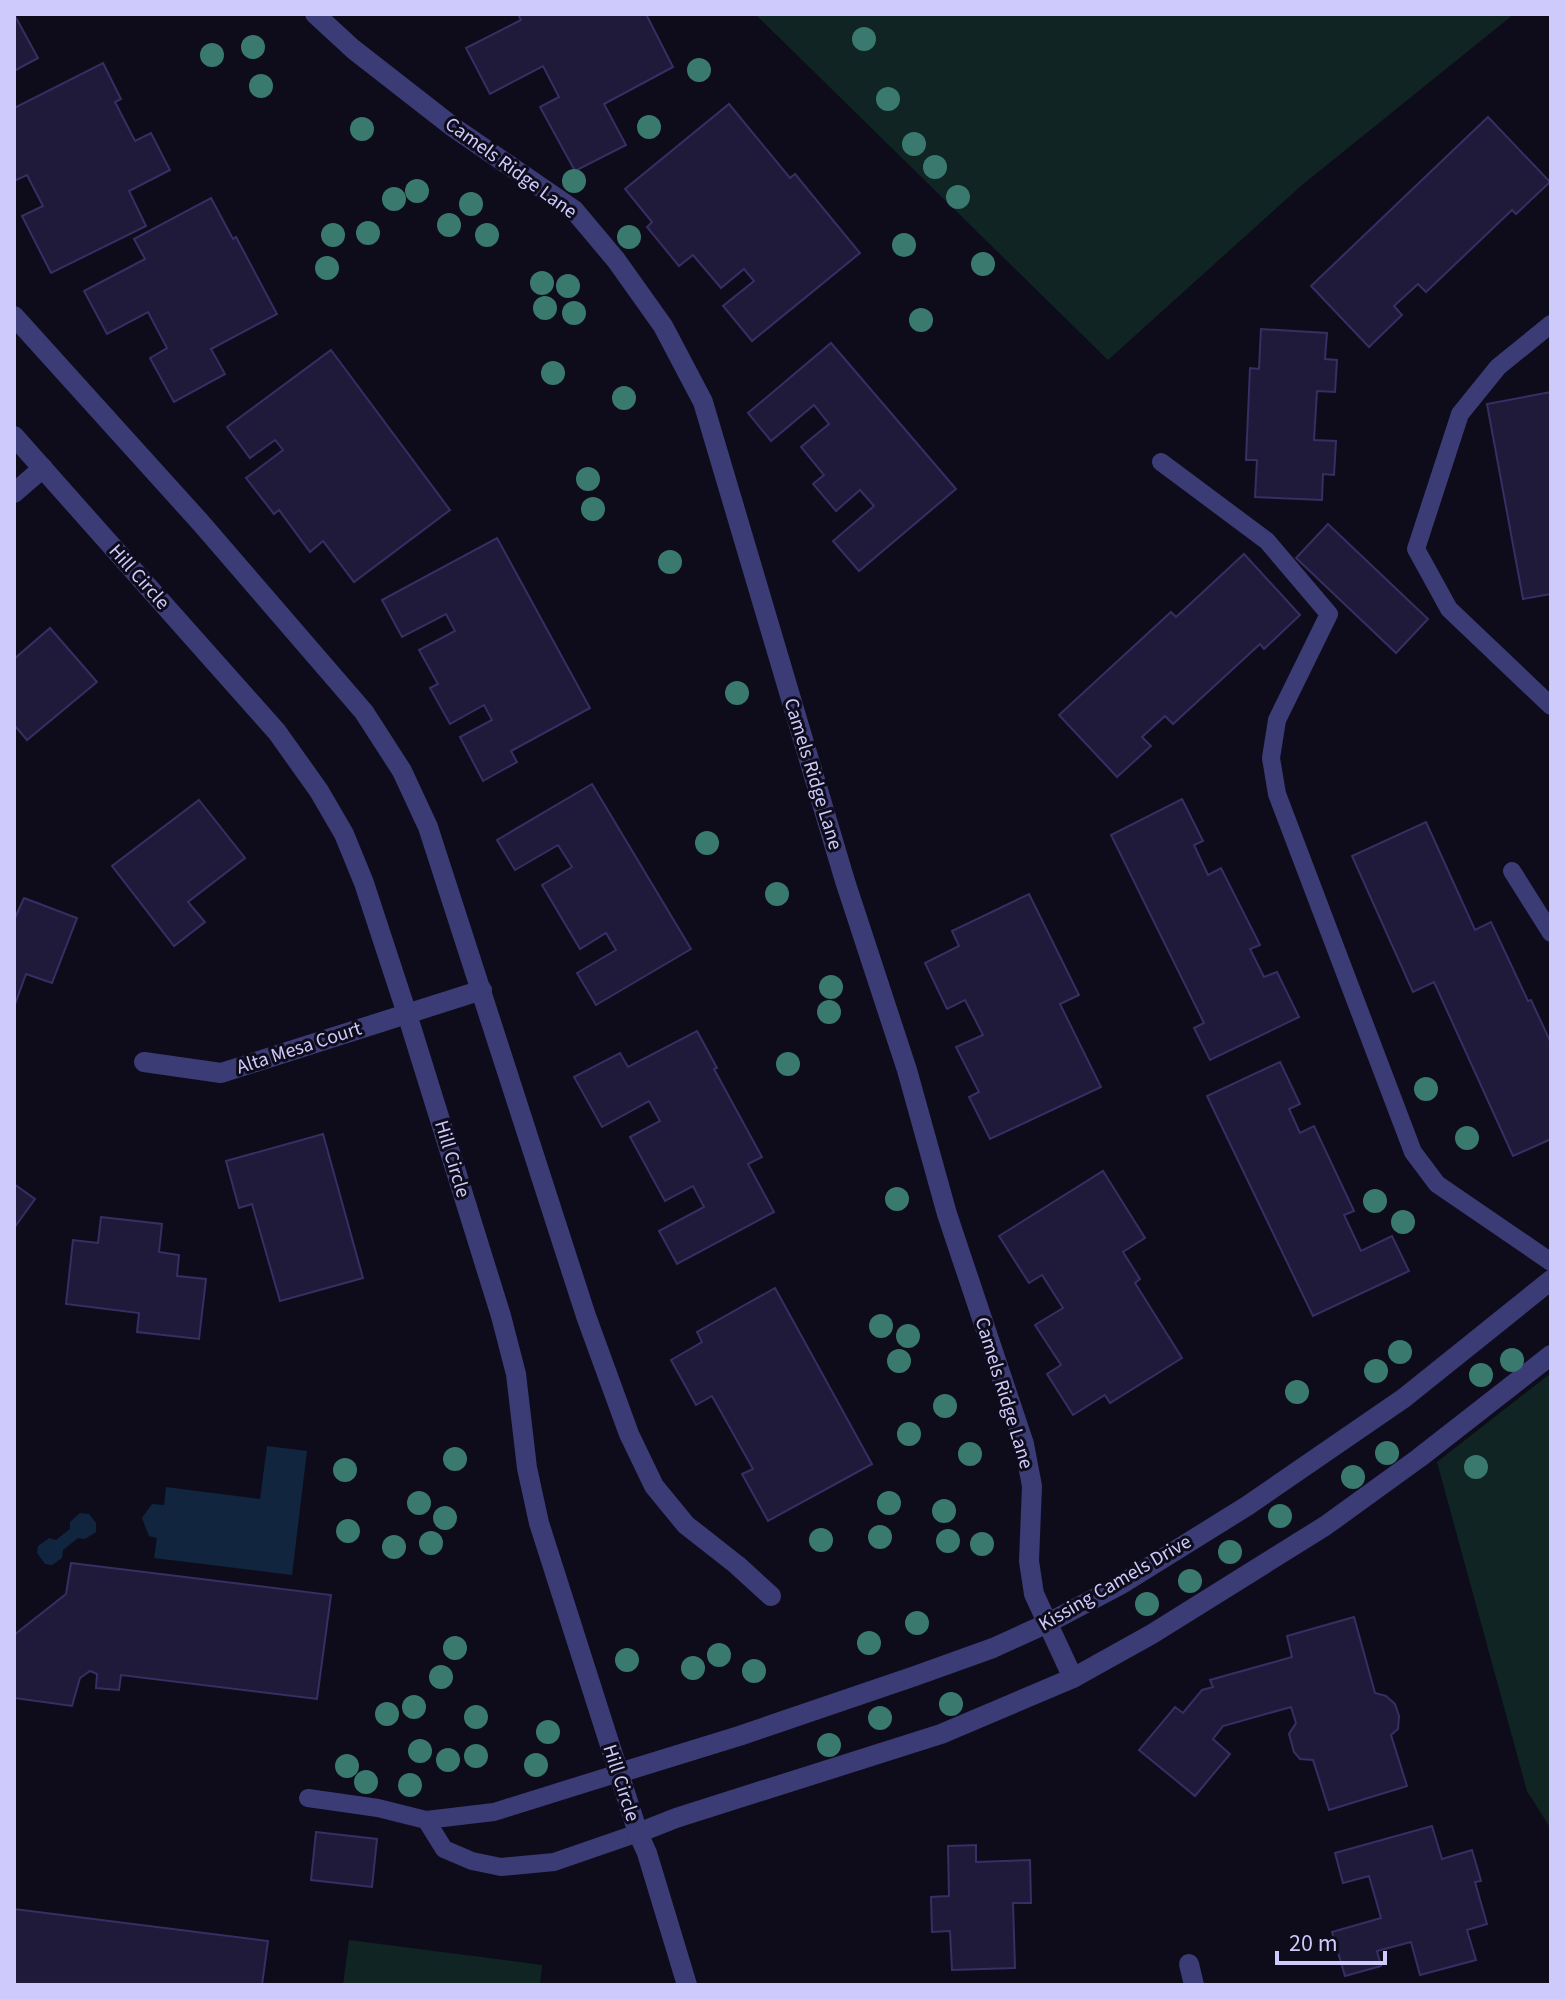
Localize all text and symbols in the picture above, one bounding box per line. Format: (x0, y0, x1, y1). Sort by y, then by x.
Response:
street label: Camels Ridge Lane (439, 110, 583, 226)
street label: Hill Circle (102, 538, 176, 616)
street label: Camels Ridge Lane (777, 695, 849, 853)
street label: Alta Mesa Court (233, 1015, 365, 1081)
street label: Hill Circle (427, 1117, 477, 1201)
street label: Camels Ridge Lane (968, 1314, 1040, 1472)
street label: Kissing Camels Drive (1034, 1528, 1197, 1638)
street label: Hill Circle (595, 1741, 647, 1825)
scale bar (1277, 1915, 1385, 1965)
text: 20 m (1289, 1926, 1338, 1961)

